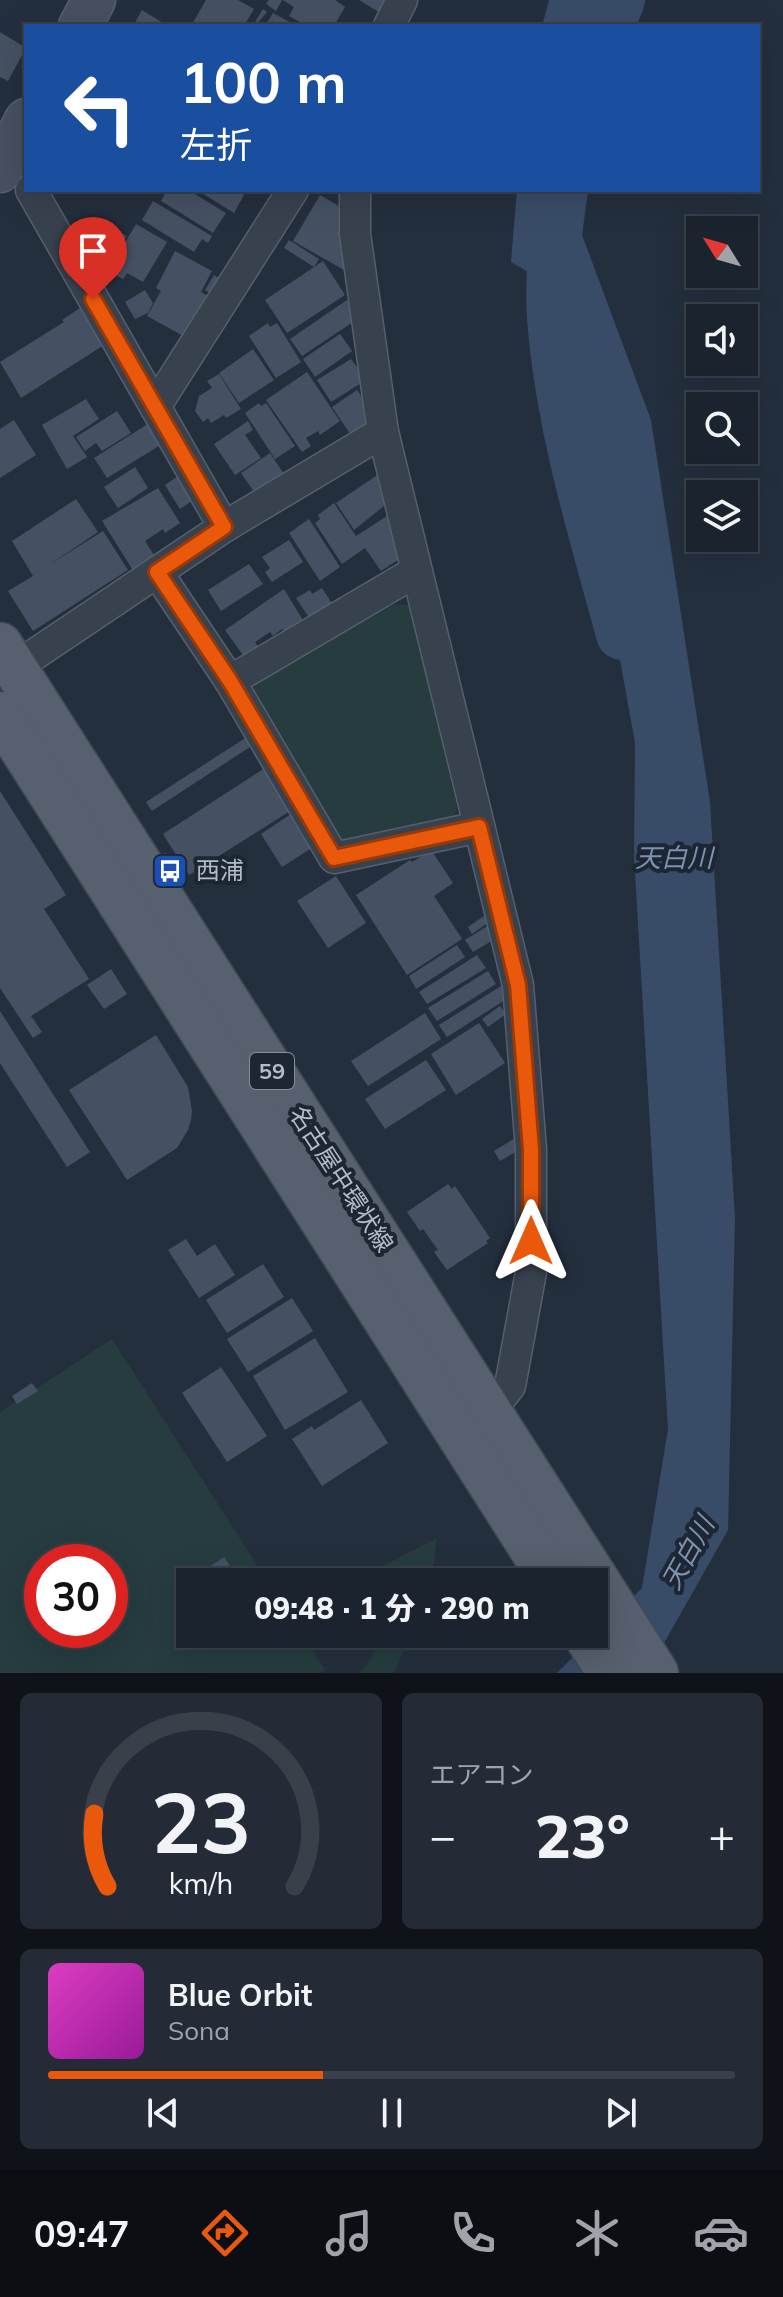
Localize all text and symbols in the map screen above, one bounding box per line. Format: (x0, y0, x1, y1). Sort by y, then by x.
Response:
text: 100 m (180, 47, 347, 117)
icon: left (48, 56, 152, 160)
text: 左折 (180, 122, 252, 167)
north arrow (686, 216, 758, 288)
map controls (686, 216, 758, 552)
pin (59, 217, 127, 299)
icon: arrive (71, 229, 115, 273)
button: sound (686, 304, 758, 376)
button: search (686, 392, 758, 464)
button: layers (686, 480, 758, 552)
water label: 天白川 (635, 841, 716, 874)
bus stop icon: 西浦 (151, 852, 189, 890)
place label: 西浦 (196, 855, 244, 885)
road number: 59 (250, 1053, 294, 1089)
street label: 名古屋中環状線 (284, 1100, 400, 1257)
position arrow (489, 1199, 573, 1283)
water label: 天白川 (654, 1508, 722, 1595)
speed limit sign: 30 (24, 1544, 128, 1648)
text: 09:48 · 1 分 · 290 m (254, 1589, 530, 1627)
text: エアコン (430, 1758, 534, 1791)
text: 23 (151, 1769, 251, 1874)
text: 23° (535, 1798, 630, 1873)
text: − (430, 1808, 456, 1863)
text: + (709, 1808, 735, 1863)
text: km/h (168, 1865, 233, 1901)
text: Blue Orbit (168, 1976, 312, 2014)
text: Sona (168, 2014, 230, 2047)
icon: previous (141, 2091, 185, 2135)
icon: pause (370, 2091, 414, 2135)
icon: next (599, 2091, 643, 2135)
icon: directions (197, 2205, 253, 2261)
icon: music (321, 2205, 377, 2261)
icon: phone (445, 2205, 501, 2261)
icon: climate (569, 2205, 625, 2261)
icon: car (693, 2205, 749, 2261)
text: 09:47 (34, 2211, 129, 2256)

